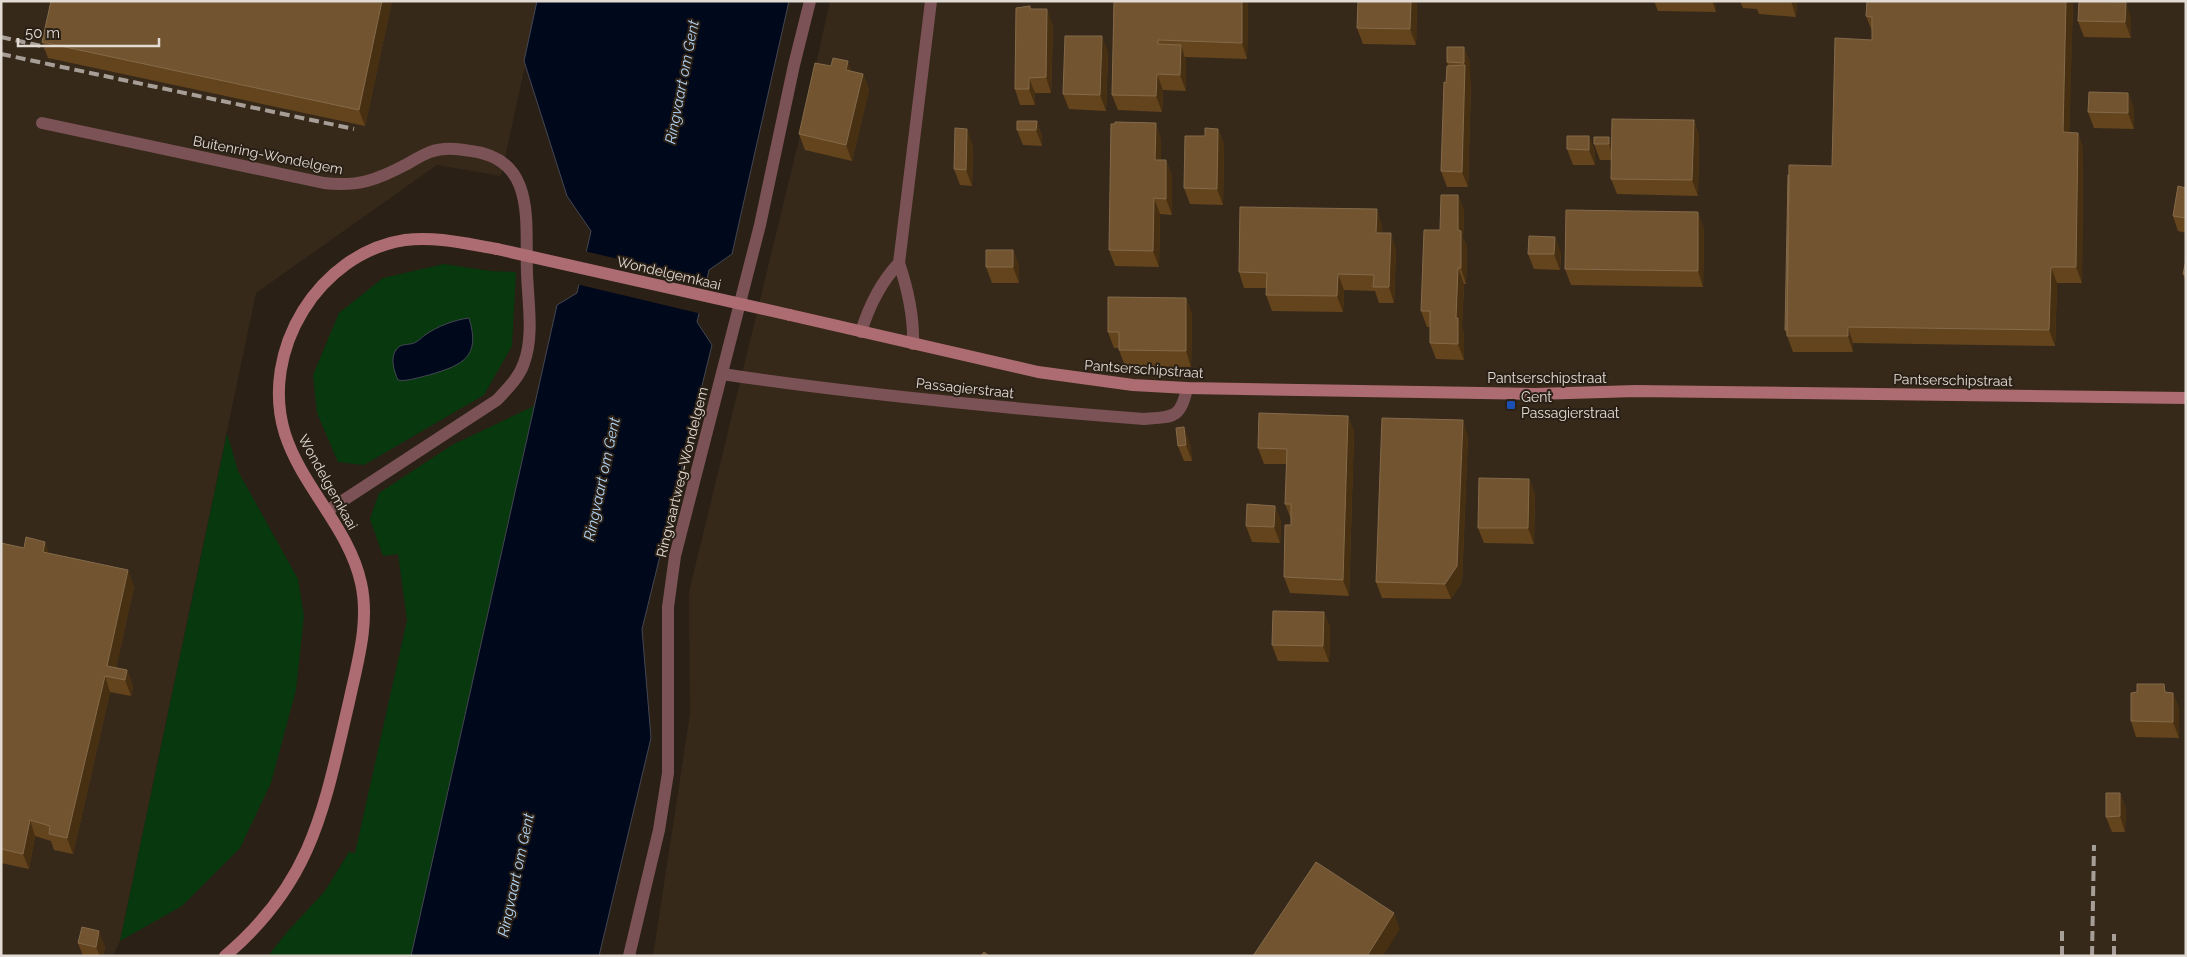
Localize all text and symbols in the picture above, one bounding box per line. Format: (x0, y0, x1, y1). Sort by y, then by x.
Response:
scale bar (18, 15, 159, 47)
water label: Ringvaart om Gent (661, 18, 703, 145)
text: 50 m (25, 24, 60, 42)
street label: Buitenring-Wondelgem (192, 133, 344, 177)
street label: Wondelgemkaai (615, 253, 723, 293)
street label: Pantserschipstraat (1084, 357, 1204, 381)
street label: Pantserschipstraat (1487, 370, 1607, 386)
street label: Pantserschipstraat (1893, 371, 2013, 389)
street label: Passagierstraat (915, 375, 1015, 401)
street label: Ringvaartweg-Wondelgem (653, 385, 711, 559)
place label: Gent Passagierstraat (1521, 389, 1620, 421)
marker: Gent Passagierstraat (1505, 399, 1517, 411)
water label: Ringvaart om Gent (580, 416, 624, 542)
street label: Wondelgemkaai (295, 432, 361, 532)
water label: Ringvaart om Gent (494, 812, 538, 938)

